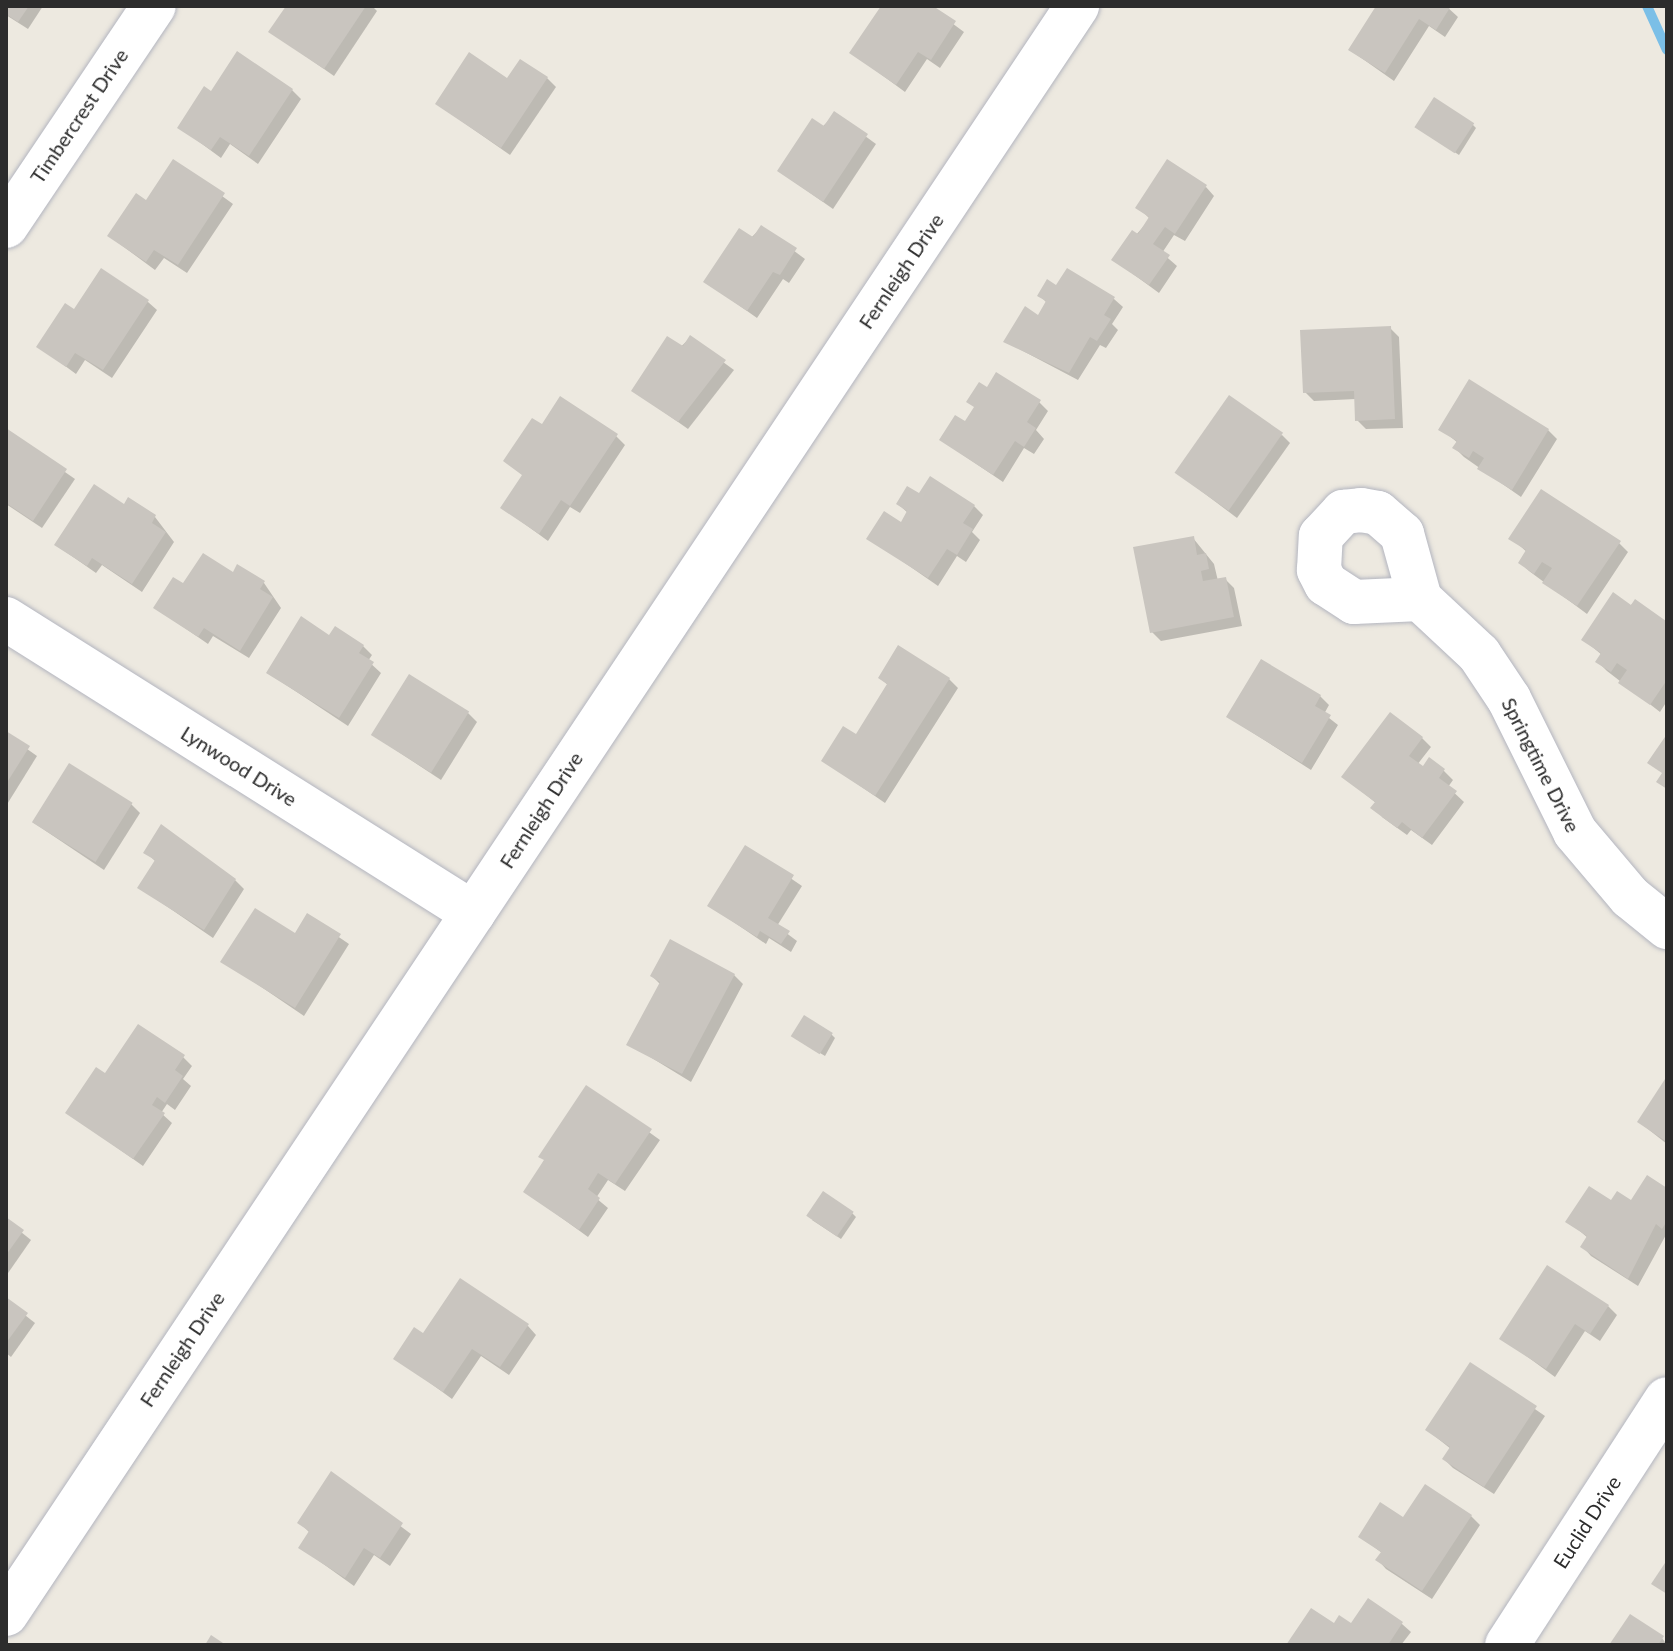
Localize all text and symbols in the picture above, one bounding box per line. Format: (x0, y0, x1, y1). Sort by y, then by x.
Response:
street label: Timbercrest Drive (25, 44, 133, 188)
street label: Fernleigh Drive (854, 209, 948, 333)
street label: Springtime Drive (1497, 694, 1585, 836)
street label: Lynwood Drive (177, 721, 301, 811)
street label: Fernleigh Drive (494, 747, 588, 873)
street label: Fernleigh Drive (135, 1287, 229, 1411)
street label: Euclid Drive (1548, 1471, 1626, 1573)

